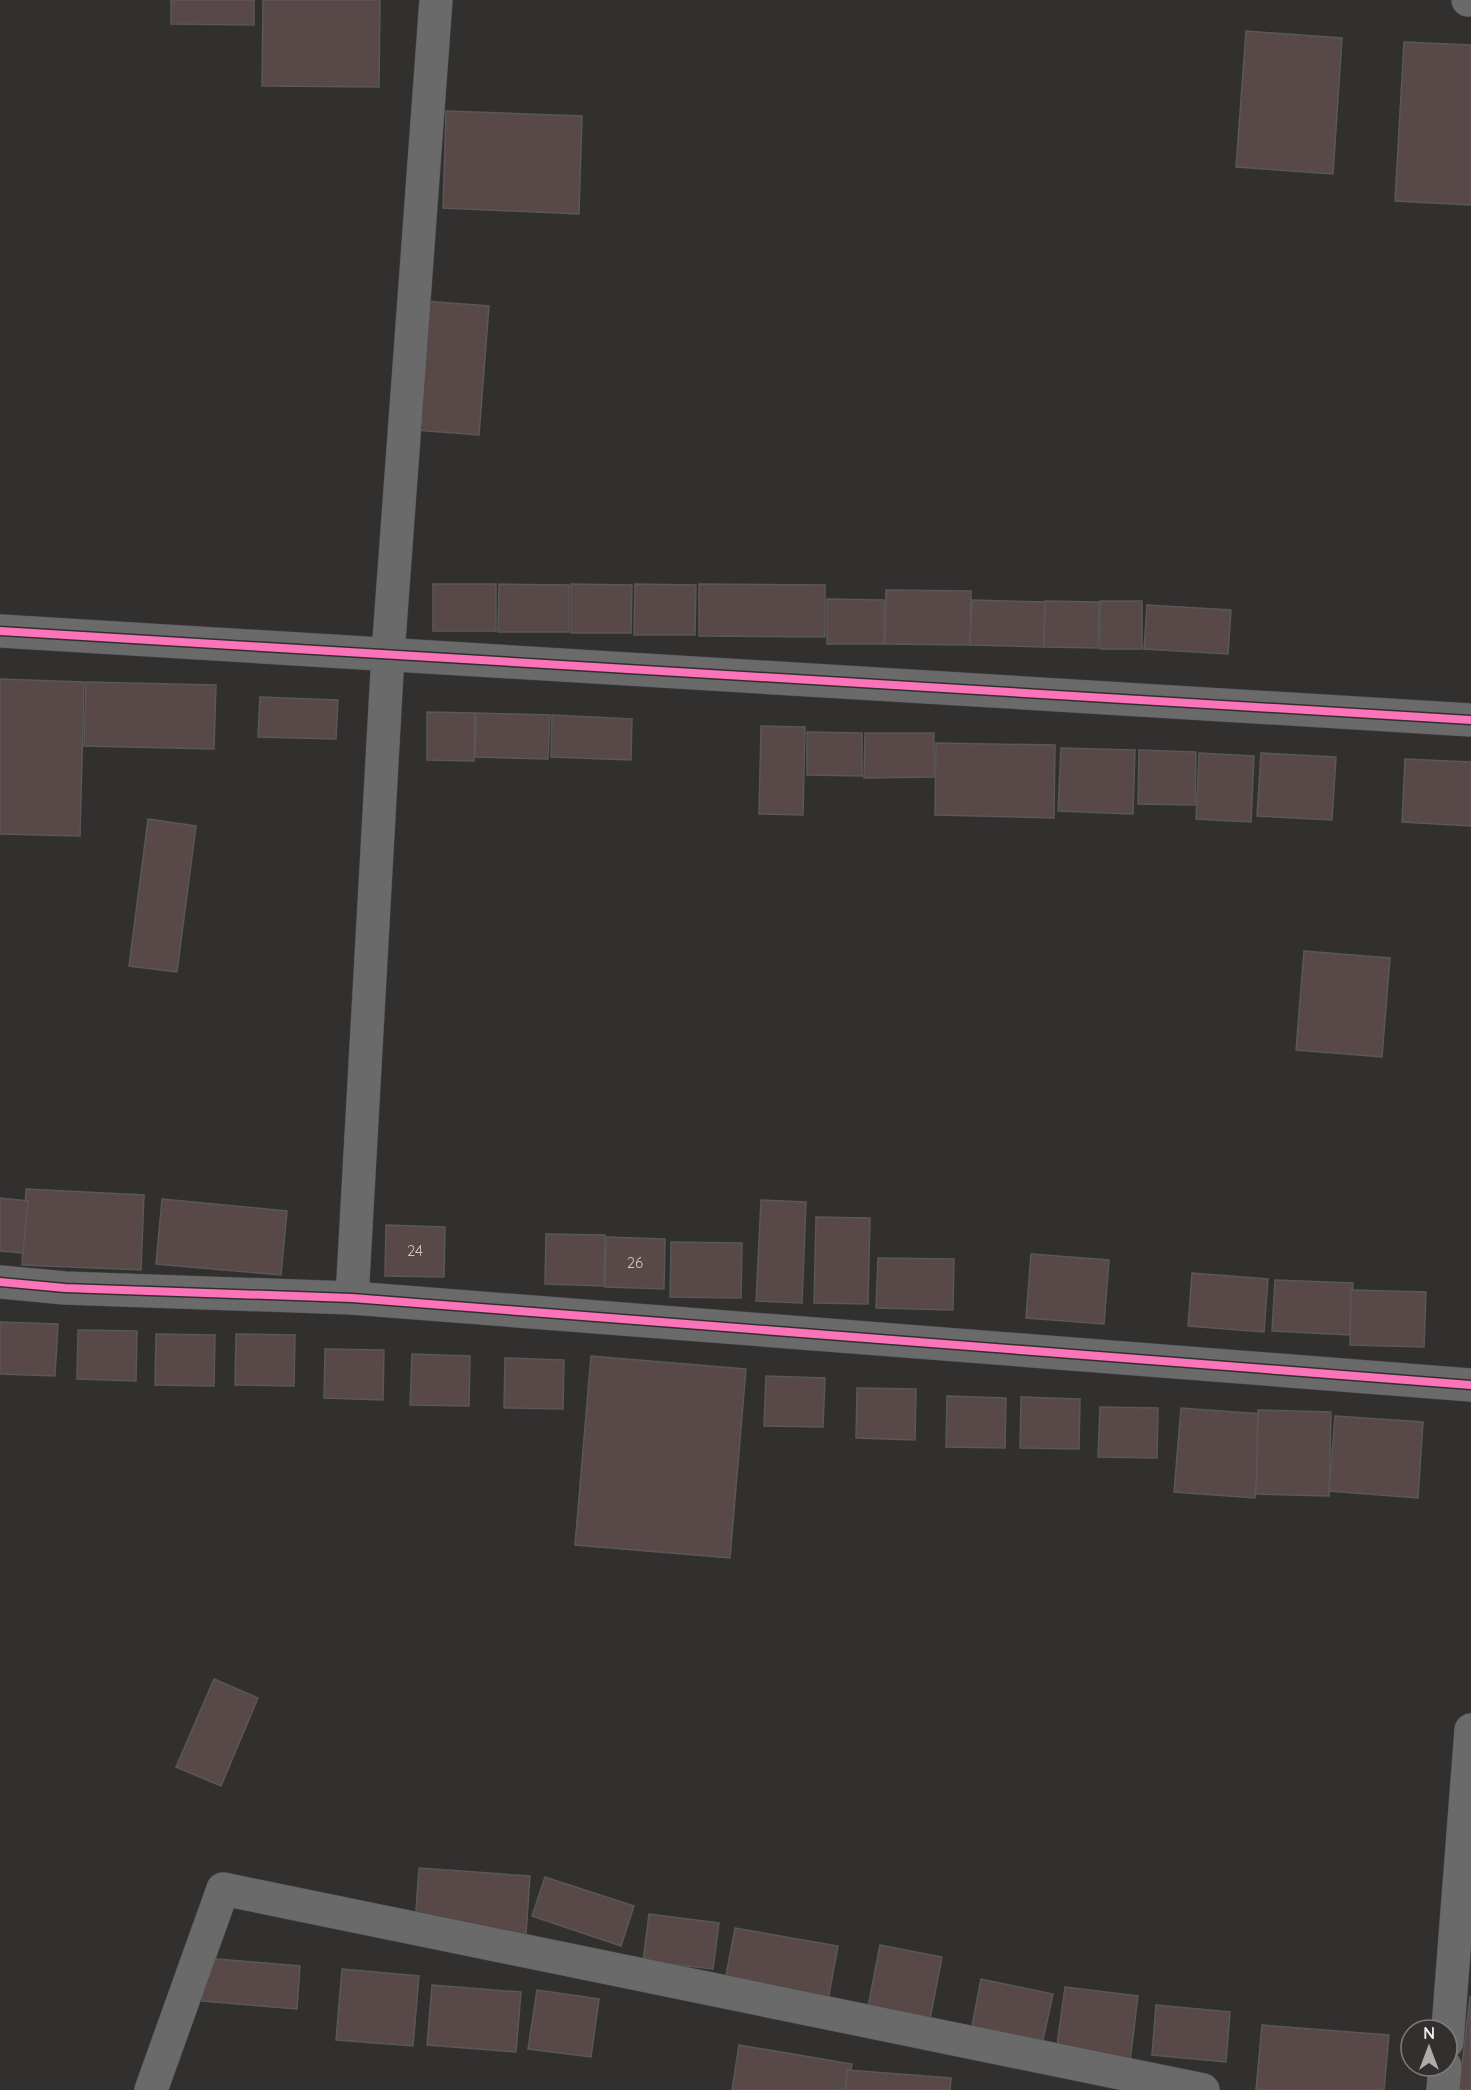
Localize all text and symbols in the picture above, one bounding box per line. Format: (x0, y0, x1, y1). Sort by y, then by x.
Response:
house number: 24 (407, 1241, 423, 1260)
house number: 26 (627, 1253, 643, 1272)
north arrow (1399, 2018, 1459, 2078)
text: N (1423, 2023, 1435, 2043)

